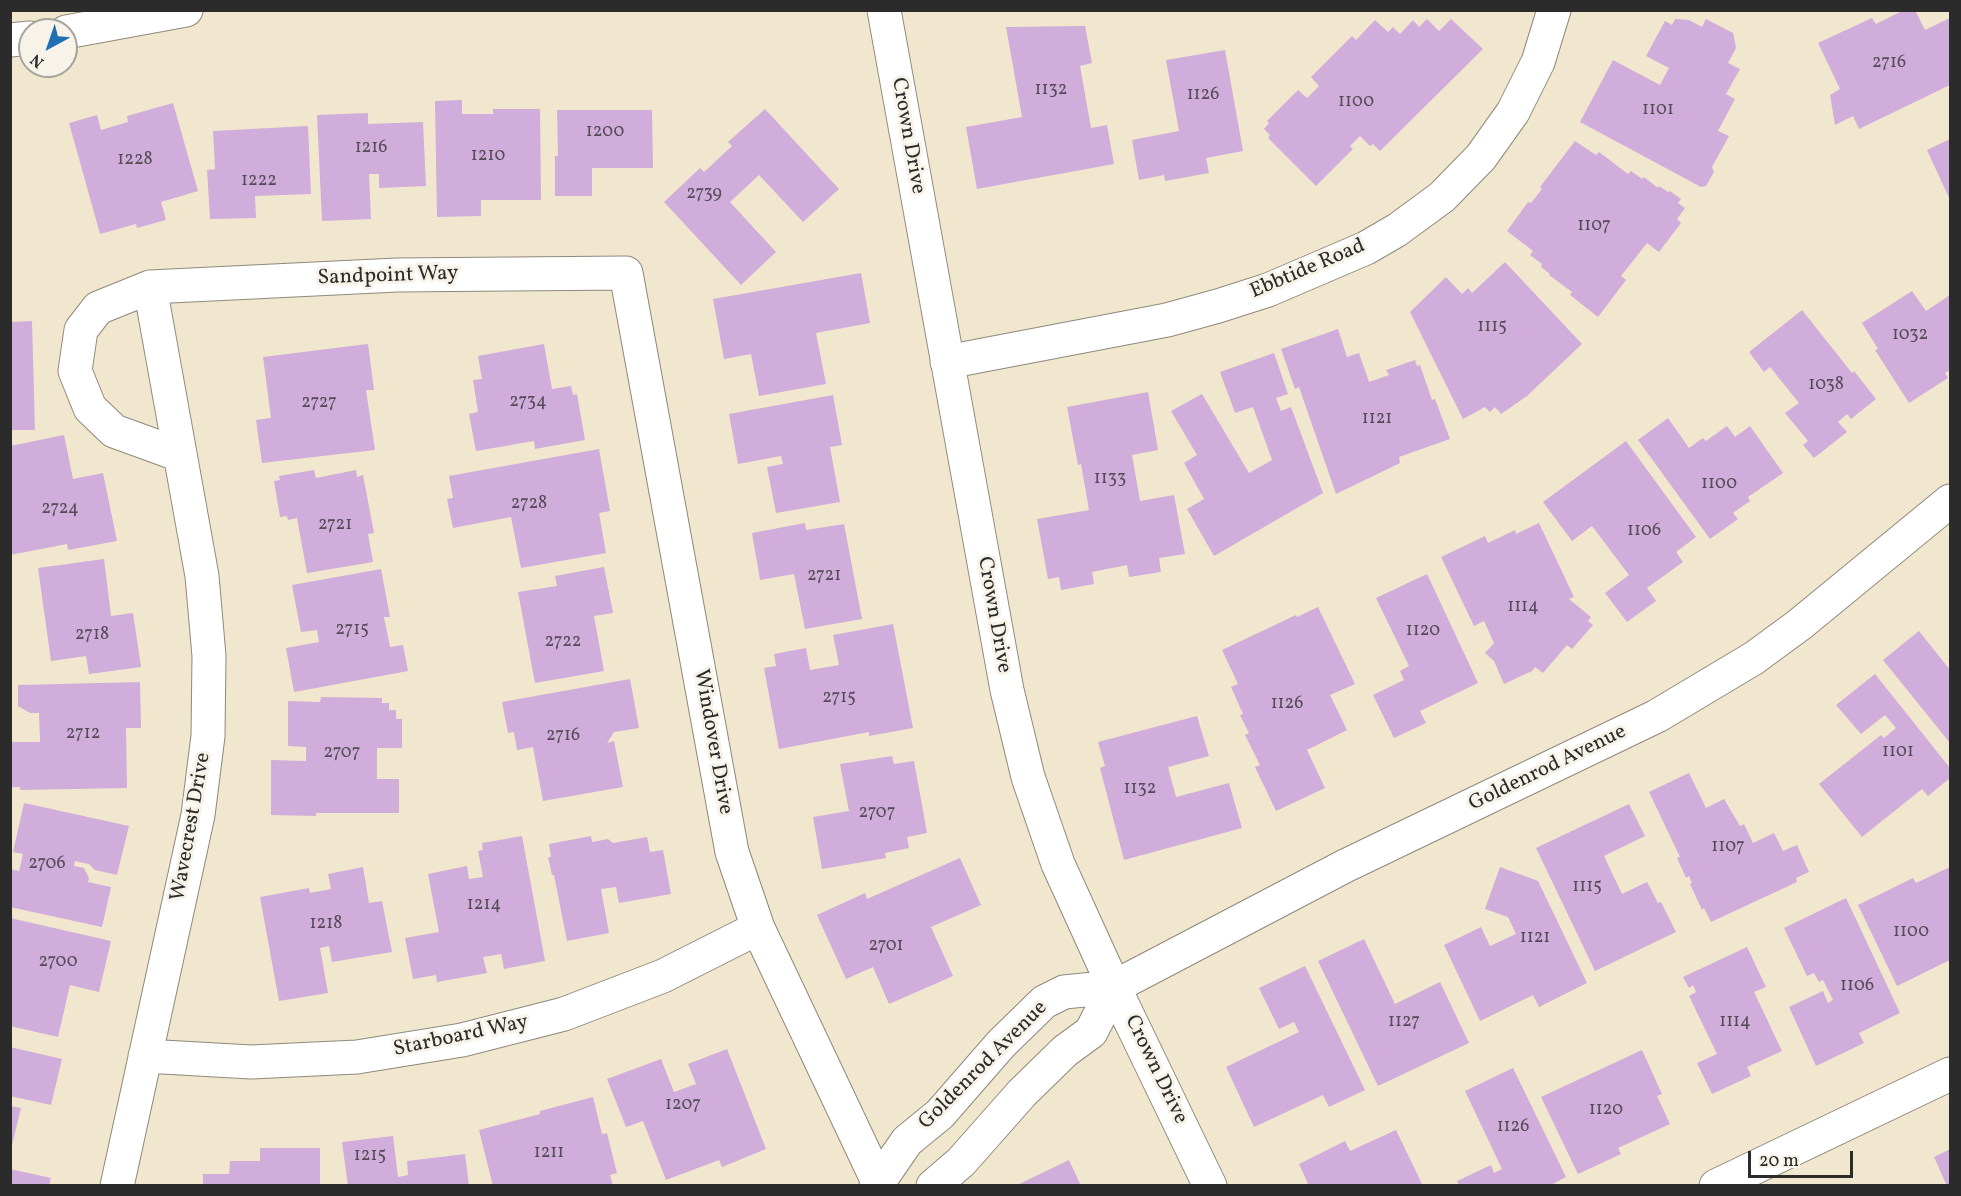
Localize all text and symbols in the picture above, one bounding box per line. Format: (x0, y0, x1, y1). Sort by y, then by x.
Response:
north arrow (18, 18, 78, 78)
text: N (26, 48, 49, 72)
house number: 2716 (1872, 53, 1906, 75)
street label: Crown Drive (884, 76, 930, 196)
house number: 1132 (1035, 80, 1067, 102)
house number: 1126 (1187, 85, 1219, 107)
house number: 1100 (1338, 92, 1374, 114)
house number: 1101 (1642, 100, 1674, 122)
house number: 1200 (586, 122, 624, 144)
house number: 1216 (355, 138, 387, 160)
house number: 1210 (471, 146, 505, 168)
house number: 1228 (117, 150, 153, 172)
house number: 1222 (241, 171, 277, 193)
house number: 2739 (686, 184, 722, 206)
house number: 1107 (1577, 216, 1611, 238)
street label: Ebbtide Road (1247, 234, 1369, 306)
street label: Sandpoint Way (317, 262, 459, 292)
house number: 1115 (1477, 317, 1507, 339)
house number: 1032 (1892, 325, 1928, 347)
house number: 1038 (1808, 375, 1844, 397)
house number: 2734 (509, 392, 547, 414)
house number: 2727 (301, 393, 337, 415)
house number: 1121 (1362, 409, 1392, 431)
house number: 1133 (1094, 469, 1126, 491)
house number: 1100 (1701, 474, 1737, 496)
house number: 2728 (511, 494, 547, 516)
house number: 2724 (41, 499, 79, 521)
house number: 2721 (318, 515, 352, 537)
house number: 1106 (1627, 521, 1661, 543)
street label: Crown Drive (970, 555, 1016, 675)
house number: 2721 (807, 566, 841, 588)
house number: 1114 (1507, 597, 1539, 619)
house number: 2715 (335, 620, 369, 642)
house number: 1120 (1406, 621, 1440, 643)
house number: 2718 (75, 625, 109, 647)
house number: 2722 (545, 632, 581, 654)
street label: Windover Drive (687, 667, 737, 817)
house number: 2715 (822, 688, 856, 710)
house number: 1126 (1271, 694, 1303, 716)
street label: Goldenrod Avenue (1465, 720, 1631, 818)
house number: 2712 (66, 724, 100, 746)
house number: 2716 (546, 726, 580, 748)
house number: 1101 (1882, 742, 1914, 764)
house number: 2707 (324, 743, 360, 765)
street label: Wavecrest Drive (167, 751, 217, 903)
house number: 1132 (1124, 779, 1156, 801)
house number: 2707 (859, 803, 895, 825)
house number: 1107 (1711, 837, 1745, 859)
house number: 2706 (28, 854, 66, 876)
house number: 1115 (1572, 877, 1602, 899)
house number: 1214 (467, 895, 501, 917)
house number: 1218 (310, 914, 342, 936)
house number: 1100 (1893, 922, 1929, 944)
house number: 1121 (1520, 928, 1550, 950)
house number: 2701 (868, 936, 904, 958)
house number: 2700 (38, 952, 78, 974)
house number: 1106 (1840, 976, 1874, 998)
street label: Goldenrod Avenue (914, 996, 1054, 1136)
street label: Starboard Way (391, 1010, 531, 1064)
street label: Crown Drive (1118, 1012, 1192, 1128)
house number: 1127 (1388, 1012, 1420, 1034)
house number: 1114 (1719, 1012, 1751, 1034)
house number: 1207 (665, 1095, 701, 1117)
house number: 1120 (1589, 1100, 1623, 1122)
house number: 1126 (1497, 1117, 1529, 1139)
scale bar (1751, 1139, 1856, 1177)
house number: 1211 (534, 1143, 564, 1165)
house number: 1215 (354, 1146, 386, 1168)
text: 20 m (1759, 1149, 1799, 1174)

